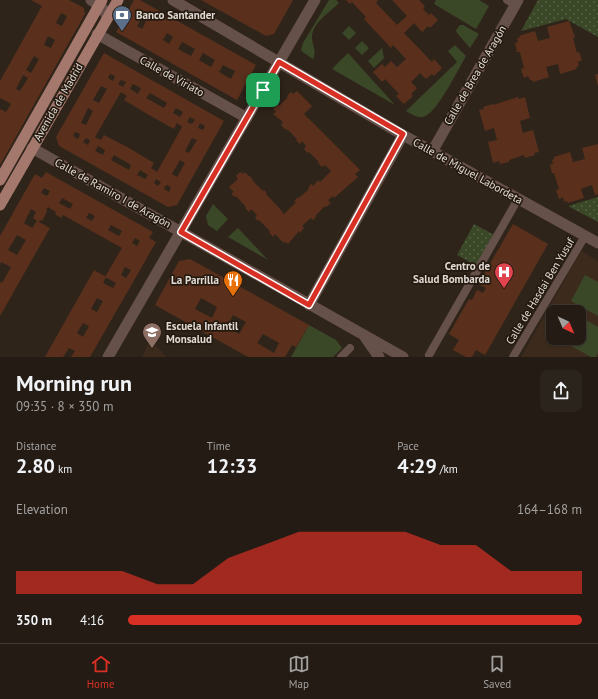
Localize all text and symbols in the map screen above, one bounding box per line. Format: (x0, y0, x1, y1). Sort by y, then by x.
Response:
bank icon: Banco Santander (111, 4, 133, 32)
place label: Banco Santander (136, 8, 215, 22)
street label: Calle de Brea de Aragón (441, 23, 509, 127)
street label: Calle de Viriato (137, 53, 207, 99)
street label: Avenida de Madrid (30, 61, 86, 143)
pin (246, 73, 280, 107)
icon: arrive (252, 79, 274, 101)
street label: Calle de Miguel Labordeta (411, 135, 525, 207)
street label: Calle de Ramiro I de Aragón (52, 155, 174, 231)
street label: Calle de Hasdai Ben Yusuf (503, 235, 578, 347)
place label: Centro de Salud Bombarda (413, 259, 490, 286)
hospital icon: Centro de Salud Bombarda (493, 261, 515, 289)
restaurant icon: La Parrilla (222, 269, 244, 297)
place label: La Parrilla (171, 273, 219, 287)
north arrow (546, 305, 586, 345)
map controls (546, 305, 586, 345)
place label: Escuela Infantil Monsalud (166, 319, 239, 346)
school or university icon: Escuela Infantil Monsalud (141, 321, 163, 349)
text: Morning run (16, 369, 132, 397)
button: share (540, 370, 582, 412)
text: 09:35 · 8 × 350 m (16, 398, 113, 415)
text: Distance (16, 439, 56, 453)
text: Time (207, 439, 230, 453)
text: Pace (397, 439, 419, 453)
text: 2.80 (16, 453, 55, 479)
text: 12:33 (207, 453, 257, 479)
text: 4:29 (397, 453, 437, 479)
text: km (55, 462, 72, 476)
text: /km (437, 462, 458, 476)
text: Elevation (16, 501, 68, 518)
text: 164–168 m (517, 501, 582, 518)
text: 350 m (16, 612, 52, 629)
text: 4:16 (80, 612, 104, 629)
tab: Home (87, 653, 115, 691)
tab: Map (288, 653, 310, 691)
tab: Saved (483, 653, 511, 691)

